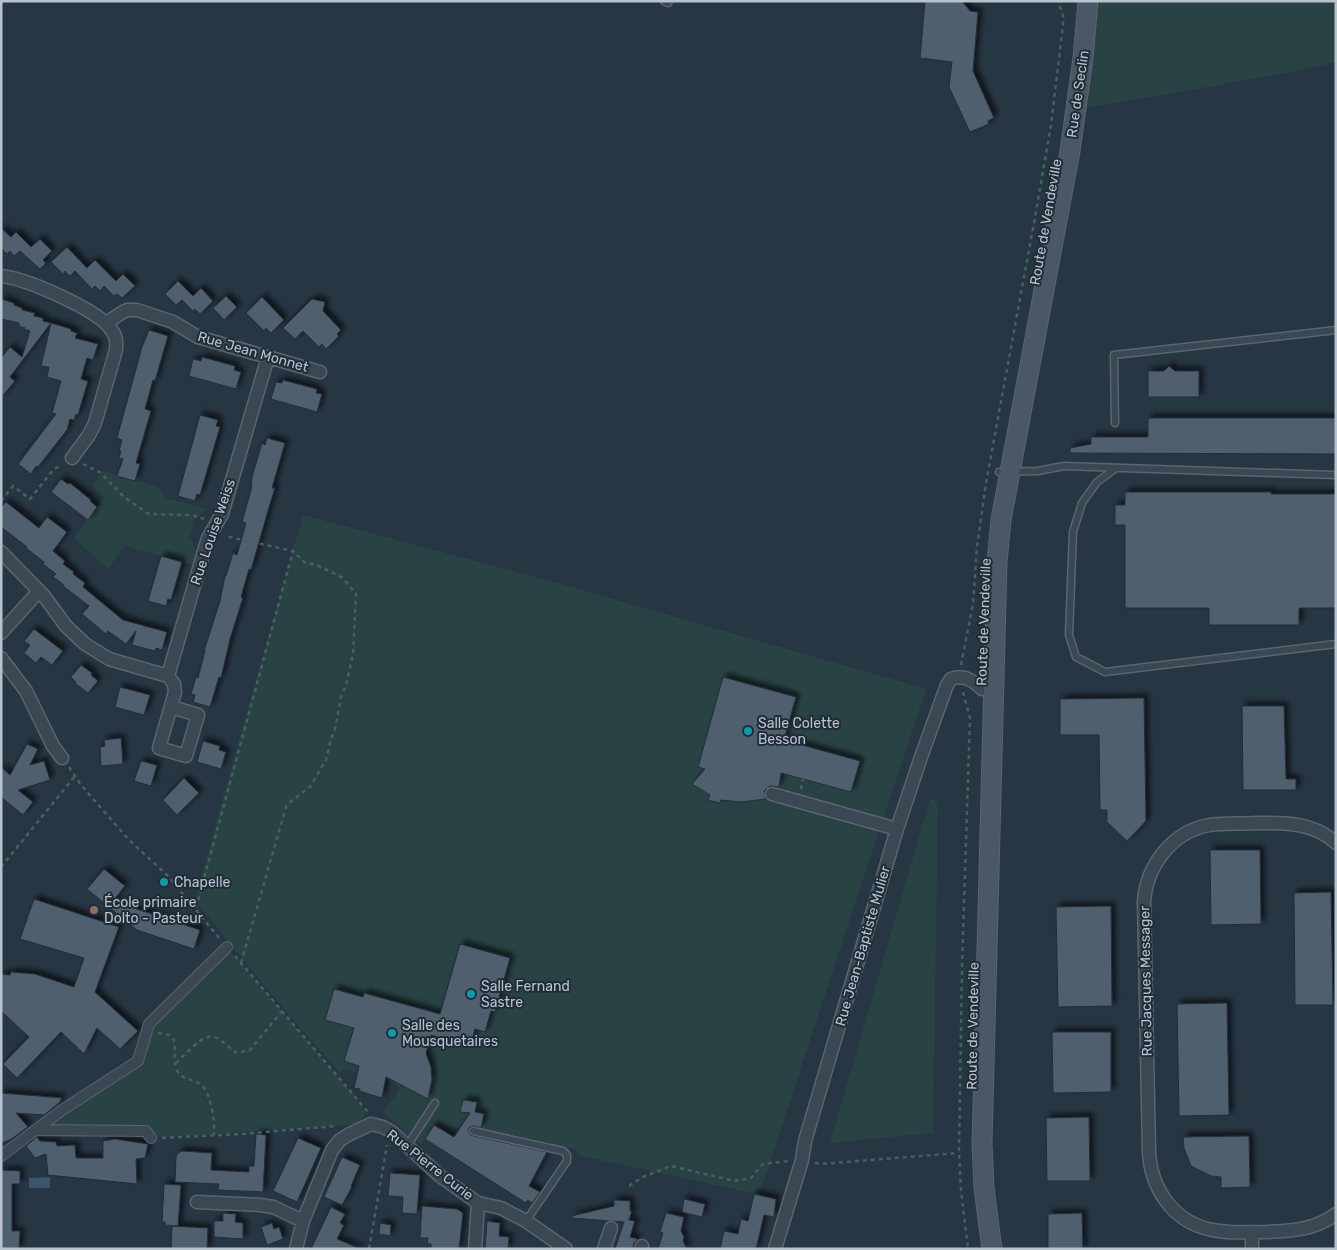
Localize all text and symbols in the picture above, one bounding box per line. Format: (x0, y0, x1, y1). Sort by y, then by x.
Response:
street label: Rue de Seclin (1063, 49, 1093, 139)
street label: Route de Vendeville (1027, 157, 1066, 286)
street label: Rue Jean Monnet (196, 328, 311, 376)
street label: Rue Louise Weiss (187, 477, 239, 587)
street label: Route de Vendeville (973, 558, 995, 686)
place label: Salle Colette Besson (758, 715, 840, 748)
marker: Salle Colette Besson (742, 725, 754, 737)
street label: Rue Jean-Baptiste Mulier (832, 863, 894, 1028)
place label: Chapelle (174, 874, 231, 891)
marker: Chapelle (158, 876, 170, 888)
place label: École primaire Dolto - Pasteur (104, 893, 204, 927)
marker: École primaire Dolto - Pasteur (88, 904, 100, 916)
street label: Rue Jacques Messager (1136, 905, 1156, 1057)
street label: Route de Vendeville (963, 962, 983, 1090)
place label: Salle Fernand Sastre (481, 978, 570, 1011)
marker: Salle Fernand Sastre (465, 988, 477, 1000)
place label: Salle des Mousquetaires (402, 1017, 498, 1050)
marker: Salle des Mousquetaires (386, 1027, 398, 1039)
street label: Rue Pierre Curie (383, 1126, 477, 1204)

